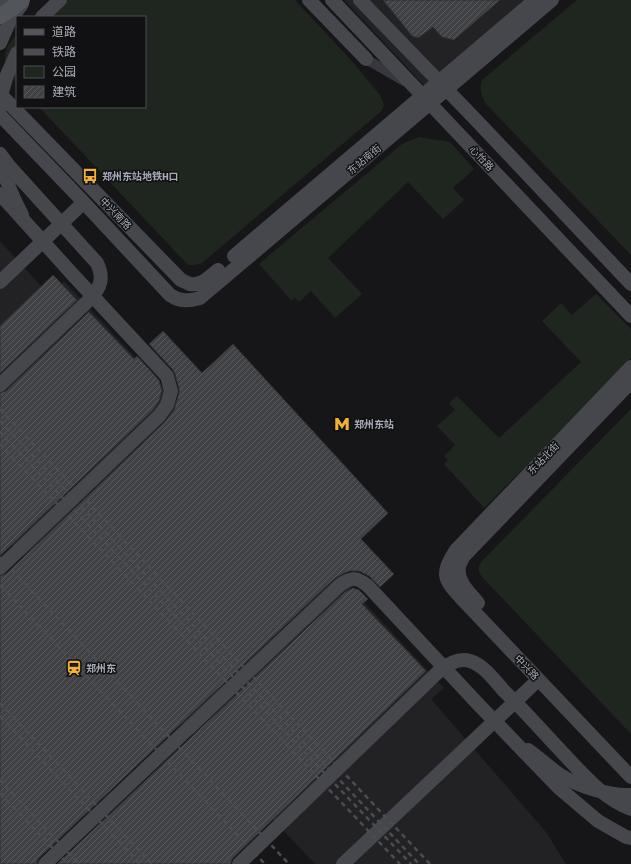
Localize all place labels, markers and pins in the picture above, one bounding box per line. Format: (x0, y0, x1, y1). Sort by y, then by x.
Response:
bus stop icon: 郑州东站地铁H口 (81, 167, 99, 185)
place label: 郑州东站地铁H口 (102, 170, 179, 183)
metro station icon: 郑州东站 (333, 415, 351, 433)
place label: 郑州东站 (354, 418, 394, 431)
station icon: 郑州东 (65, 659, 83, 677)
place label: 郑州东 (86, 662, 116, 675)

